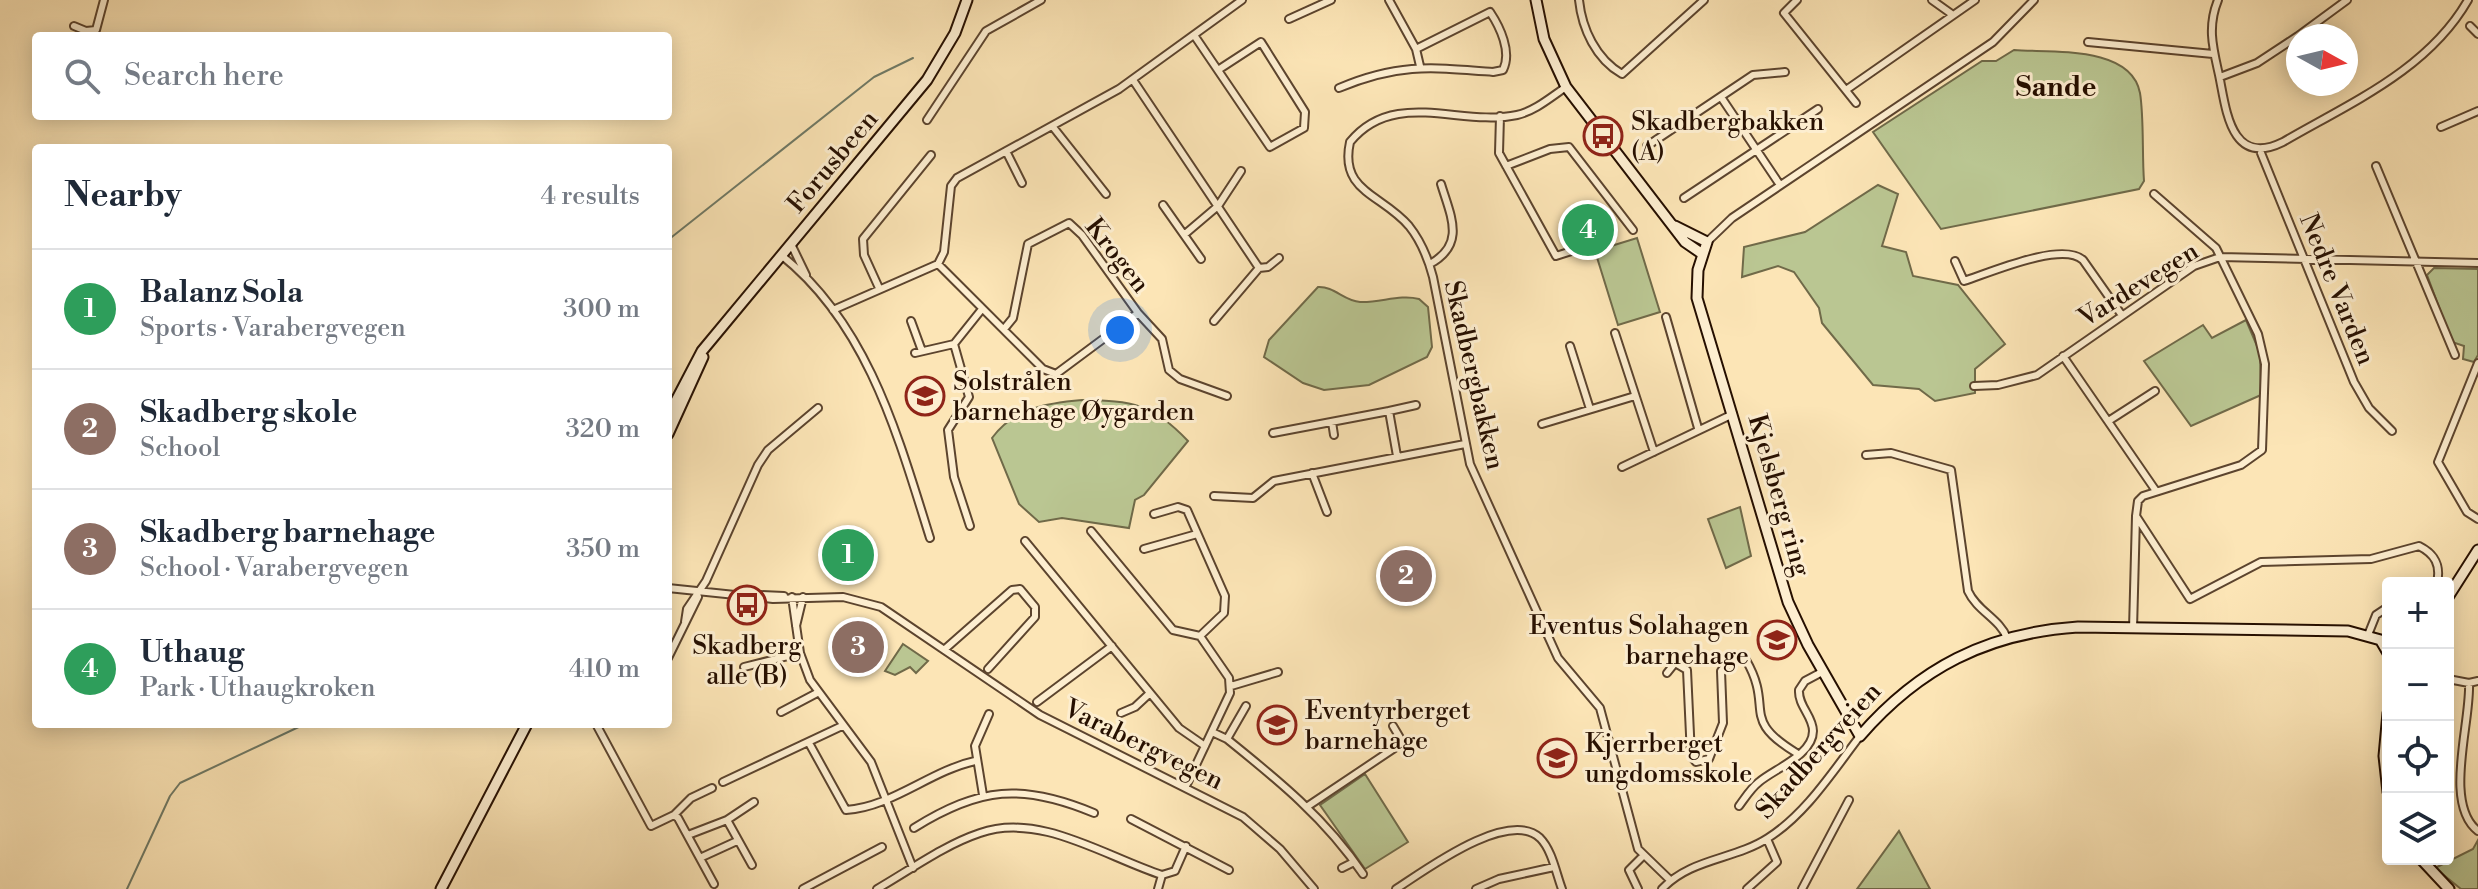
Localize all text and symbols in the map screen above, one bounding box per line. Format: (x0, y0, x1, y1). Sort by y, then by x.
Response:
north arrow (2286, 24, 2358, 96)
search box (32, 32, 672, 120)
icon: search (60, 54, 104, 98)
text: Search here (124, 57, 284, 95)
district label: Sande (2016, 70, 2096, 105)
street label: Forusbeen (780, 104, 885, 220)
place label: Skadbergbakken (A) (1631, 106, 1824, 168)
bus stop icon: Skadbergbakken (A) (1582, 115, 1624, 157)
text: Nearby (64, 175, 182, 217)
text: 4 results (541, 180, 640, 212)
pin: 4 (1562, 200, 1614, 260)
street label: Nedre Varden (2292, 209, 2382, 370)
street label: Krogen (1078, 212, 1156, 299)
street label: Vardevegen (2072, 235, 2205, 335)
text: Balanz Sola (140, 274, 303, 312)
street label: Skadbergbakken (1437, 277, 1511, 473)
text: 1 (84, 293, 96, 325)
text: 300 m (563, 293, 640, 325)
your location (1100, 310, 1140, 350)
text: Sports · Varabergvegen (140, 312, 406, 344)
place label: Solstrålen barnehage Øygarden (953, 366, 1194, 428)
school or university icon: Solstrålen barnehage Øygarden (904, 375, 946, 417)
text: Skadberg skole (140, 394, 357, 432)
street label: Kjelsberg ring (1741, 411, 1818, 580)
text: 2 (82, 413, 98, 445)
text: 320 m (565, 413, 640, 445)
text: School (140, 432, 220, 464)
text: Skadberg barnehage (140, 514, 435, 552)
pin: 1 (822, 525, 874, 585)
text: 3 (82, 533, 98, 565)
text: 350 m (566, 533, 640, 565)
pin: 2 (1380, 546, 1432, 606)
text: School · Varabergvegen (140, 552, 409, 584)
map controls (2382, 577, 2454, 865)
button: + (2382, 577, 2454, 649)
bus stop icon: Skadberg alle (B) (726, 584, 768, 626)
place label: Eventus Solahagen barnehage (1529, 610, 1749, 672)
pin: 3 (832, 617, 884, 677)
school or university icon: Eventus Solahagen barnehage (1756, 619, 1798, 661)
place label: Skadberg alle (B) (692, 630, 802, 692)
text: Uthaug (140, 634, 244, 672)
button: − (2382, 649, 2454, 721)
text: 4 (81, 653, 99, 685)
text: 410 m (569, 653, 640, 685)
text: Park · Uthaugkroken (140, 672, 375, 704)
street label: Skadbergveien (1749, 676, 1888, 825)
street label: Varabergvegen (1058, 692, 1229, 797)
place label: Eventyrberget barnehage (1305, 695, 1471, 757)
school or university icon: Eventyrberget barnehage (1256, 704, 1298, 746)
button: locate (2382, 721, 2454, 793)
place label: Kjerrberget ungdomsskole (1585, 728, 1752, 790)
school or university icon: Kjerrberget ungdomsskole (1536, 737, 1578, 779)
button: layers (2382, 793, 2454, 865)

